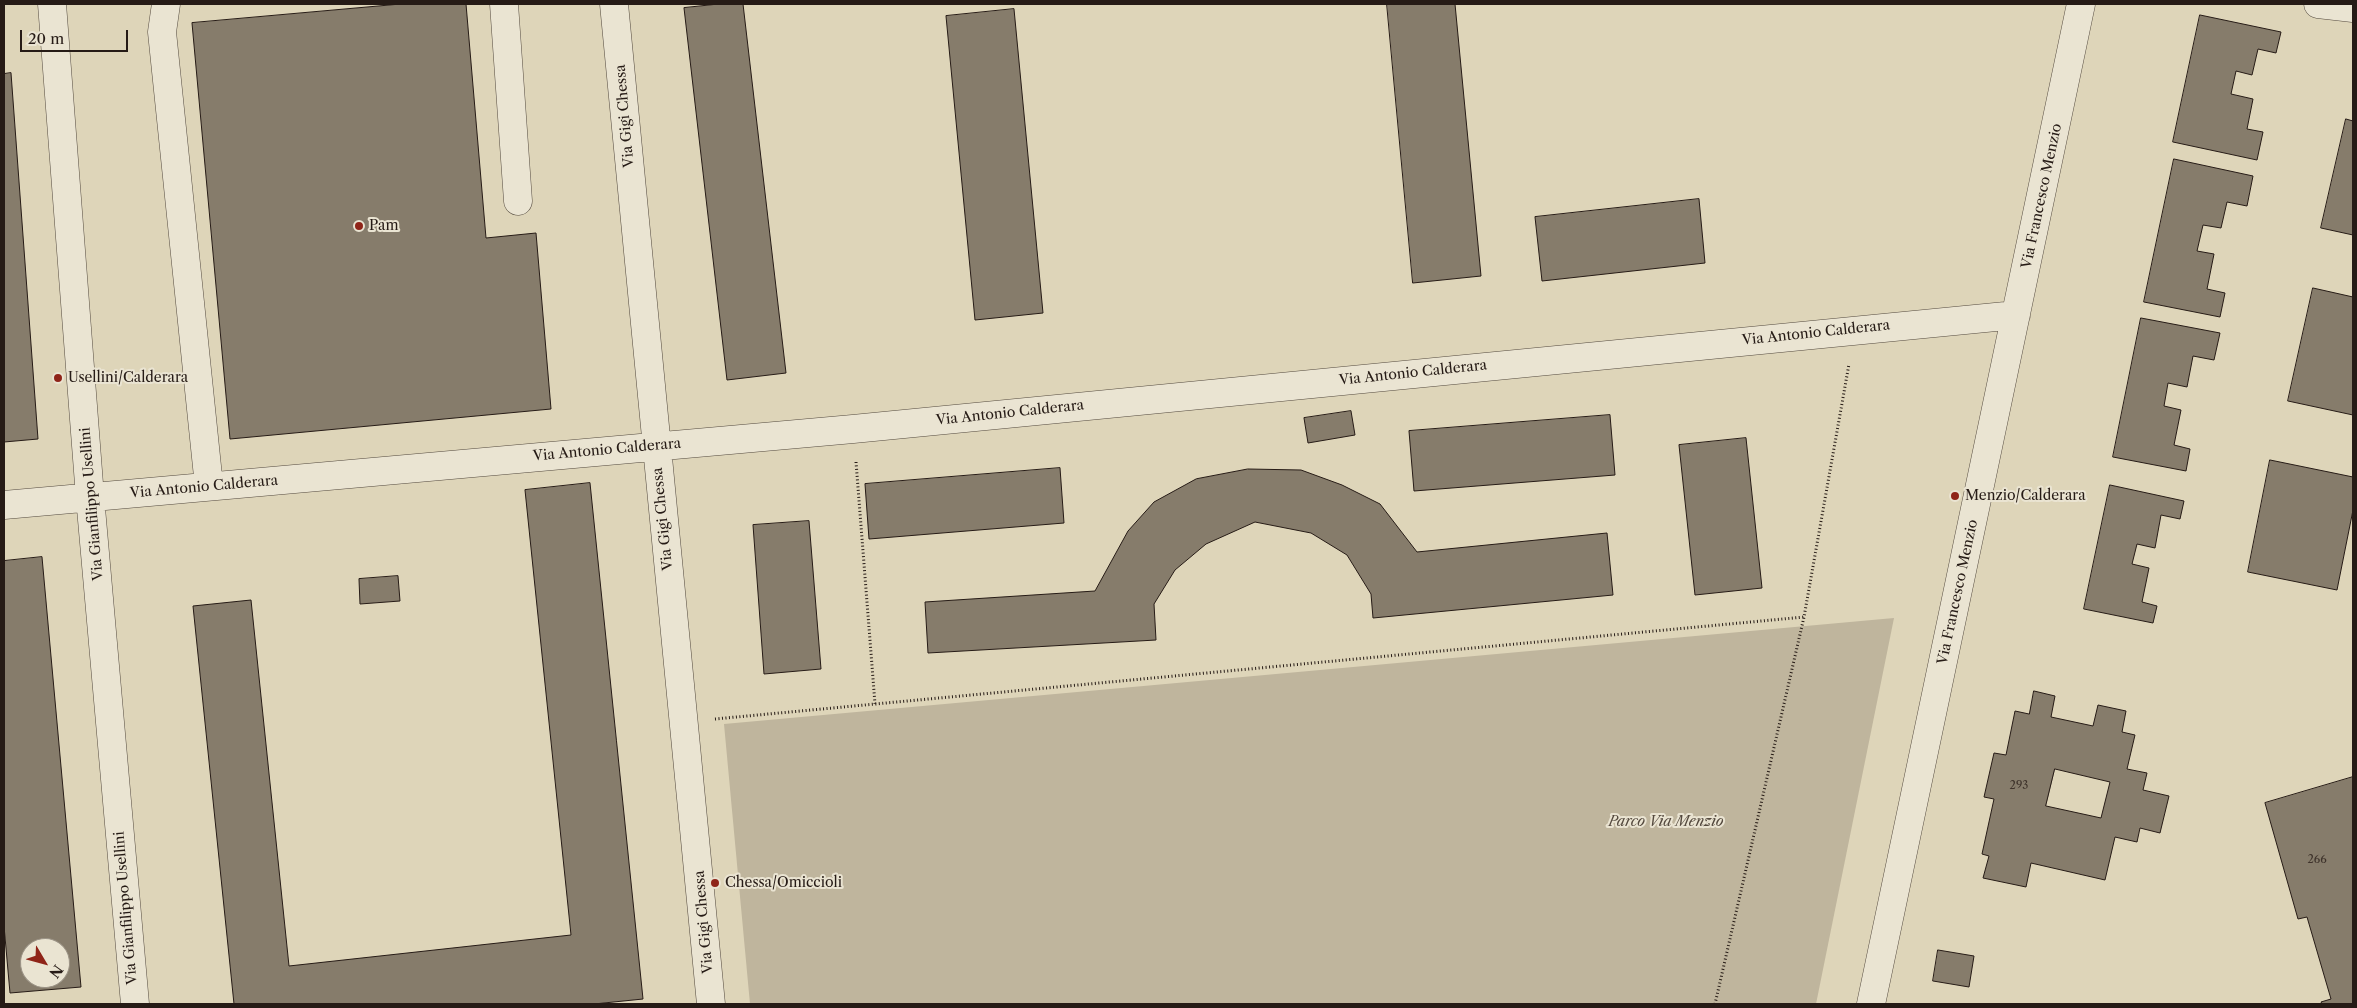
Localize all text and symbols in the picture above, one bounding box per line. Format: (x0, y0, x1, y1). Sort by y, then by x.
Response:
scale bar (22, 20, 130, 52)
text: 20 m (28, 29, 64, 48)
street label: Via Gigi Chessa (612, 64, 638, 168)
street label: Via Francesco Menzio (2018, 122, 2066, 270)
place label: Pam (369, 218, 398, 234)
marker: Pam (353, 220, 365, 232)
street label: Via Antonio Calderara (1741, 317, 1891, 349)
street label: Via Antonio Calderara (1338, 357, 1488, 389)
place label: Usellini/Calderara (68, 370, 188, 386)
marker: Usellini/Calderara (52, 372, 64, 384)
street label: Via Antonio Calderara (935, 397, 1085, 429)
street label: Via Gianfilippo Usellini (77, 427, 107, 581)
street label: Via Antonio Calderara (532, 435, 682, 465)
street label: Via Gigi Chessa (649, 467, 677, 571)
street label: Via Antonio Calderara (129, 472, 279, 502)
place label: Menzio/Calderara (1965, 488, 2086, 504)
marker: Menzio/Calderara (1949, 490, 1961, 502)
street label: Via Francesco Menzio (1934, 518, 1982, 666)
house number: 293 (2010, 779, 2028, 793)
park label: Parco Via Menzio (1608, 814, 1724, 830)
street label: Via Gianfilippo Usellini (111, 831, 141, 985)
house number: 266 (2307, 853, 2327, 867)
street label: Via Gigi Chessa (691, 870, 717, 974)
place label: Chessa/Omiccioli (725, 875, 842, 891)
marker: Chessa/Omiccioli (709, 877, 721, 889)
north arrow (20, 938, 70, 988)
text: N (45, 961, 67, 982)

